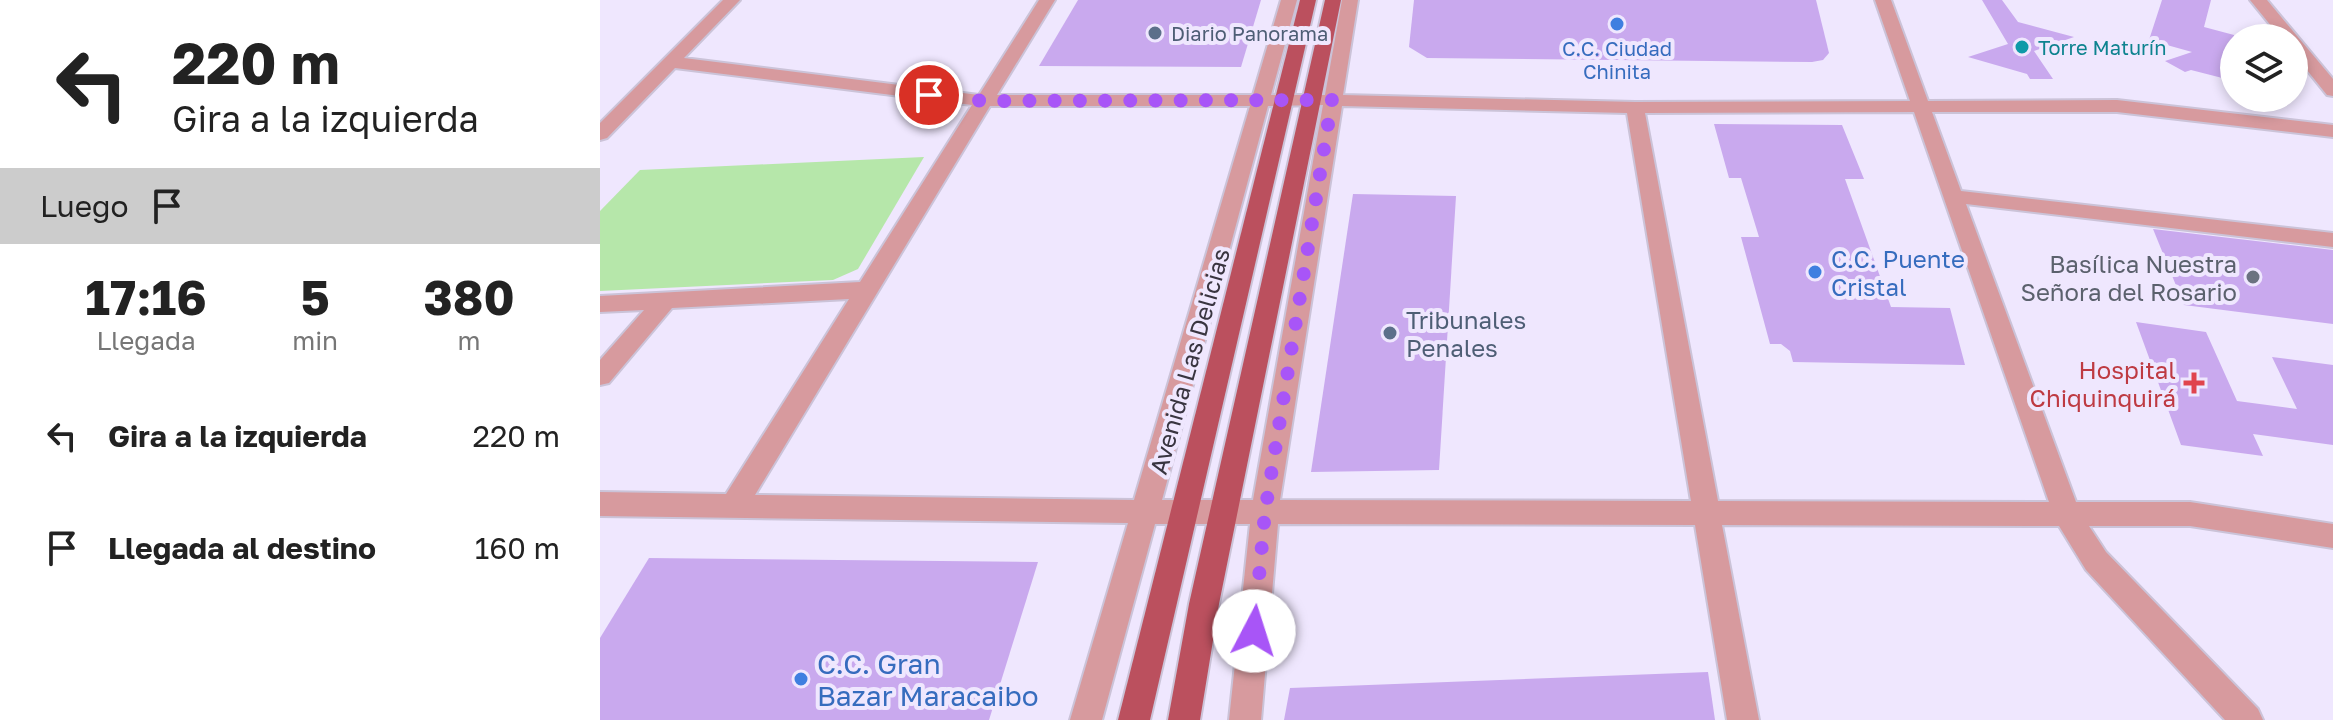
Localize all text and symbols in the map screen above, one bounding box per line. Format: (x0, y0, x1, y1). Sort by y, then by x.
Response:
marker: C.C. Ciudad Chinita (1608, 15, 1626, 33)
place label: Diario Panorama (1171, 21, 1328, 45)
marker: Diario Panorama (1146, 24, 1164, 42)
map controls (2220, 24, 2308, 112)
button: layers (2220, 24, 2308, 112)
text: 220 m (172, 29, 340, 96)
icon: left (40, 32, 144, 136)
place label: Torre Maturín (2038, 35, 2166, 59)
place label: C.C. Ciudad Chinita (1562, 36, 1672, 83)
marker: Torre Maturín (2013, 38, 2031, 56)
pin (895, 61, 963, 129)
icon: arrive (907, 73, 951, 117)
text: Gira a la izquierda (172, 97, 479, 140)
icon: arrive (145, 184, 189, 228)
text: Luego (40, 188, 129, 224)
place label: C.C. Puente Cristal (1831, 244, 1965, 301)
street label: Avenida Las Delicias (1143, 245, 1235, 477)
place label: Basílica Nuestra Señora del Rosario (2021, 249, 2237, 306)
marker: C.C. Puente Cristal (1806, 263, 1824, 281)
text: 17:16 (85, 268, 207, 326)
text: 5 (300, 268, 330, 326)
text: 380 (423, 268, 515, 326)
marker: Basílica Nuestra Señora del Rosario (2244, 268, 2262, 286)
place label: Tribunales Penales (1406, 305, 1526, 362)
marker: Tribunales Penales (1381, 324, 1399, 342)
text: Llegada (97, 325, 196, 356)
text: min (292, 325, 338, 356)
text: m (458, 325, 481, 356)
place label: Hospital Chiquinquirá (2030, 355, 2176, 412)
marker: Hospital Chiquinquirá (2183, 372, 2205, 394)
icon: left (40, 414, 84, 458)
text: Gira a la izquierda (108, 418, 367, 454)
text: 220 m (473, 418, 560, 454)
icon: arrive (40, 526, 84, 570)
text: Llegada al destino (108, 530, 376, 566)
text: 160 m (475, 530, 560, 566)
position arrow (1212, 589, 1296, 673)
place label: C.C. Gran Bazar Maracaibo (817, 647, 1039, 712)
marker: C.C. Gran Bazar Maracaibo (792, 670, 810, 688)

